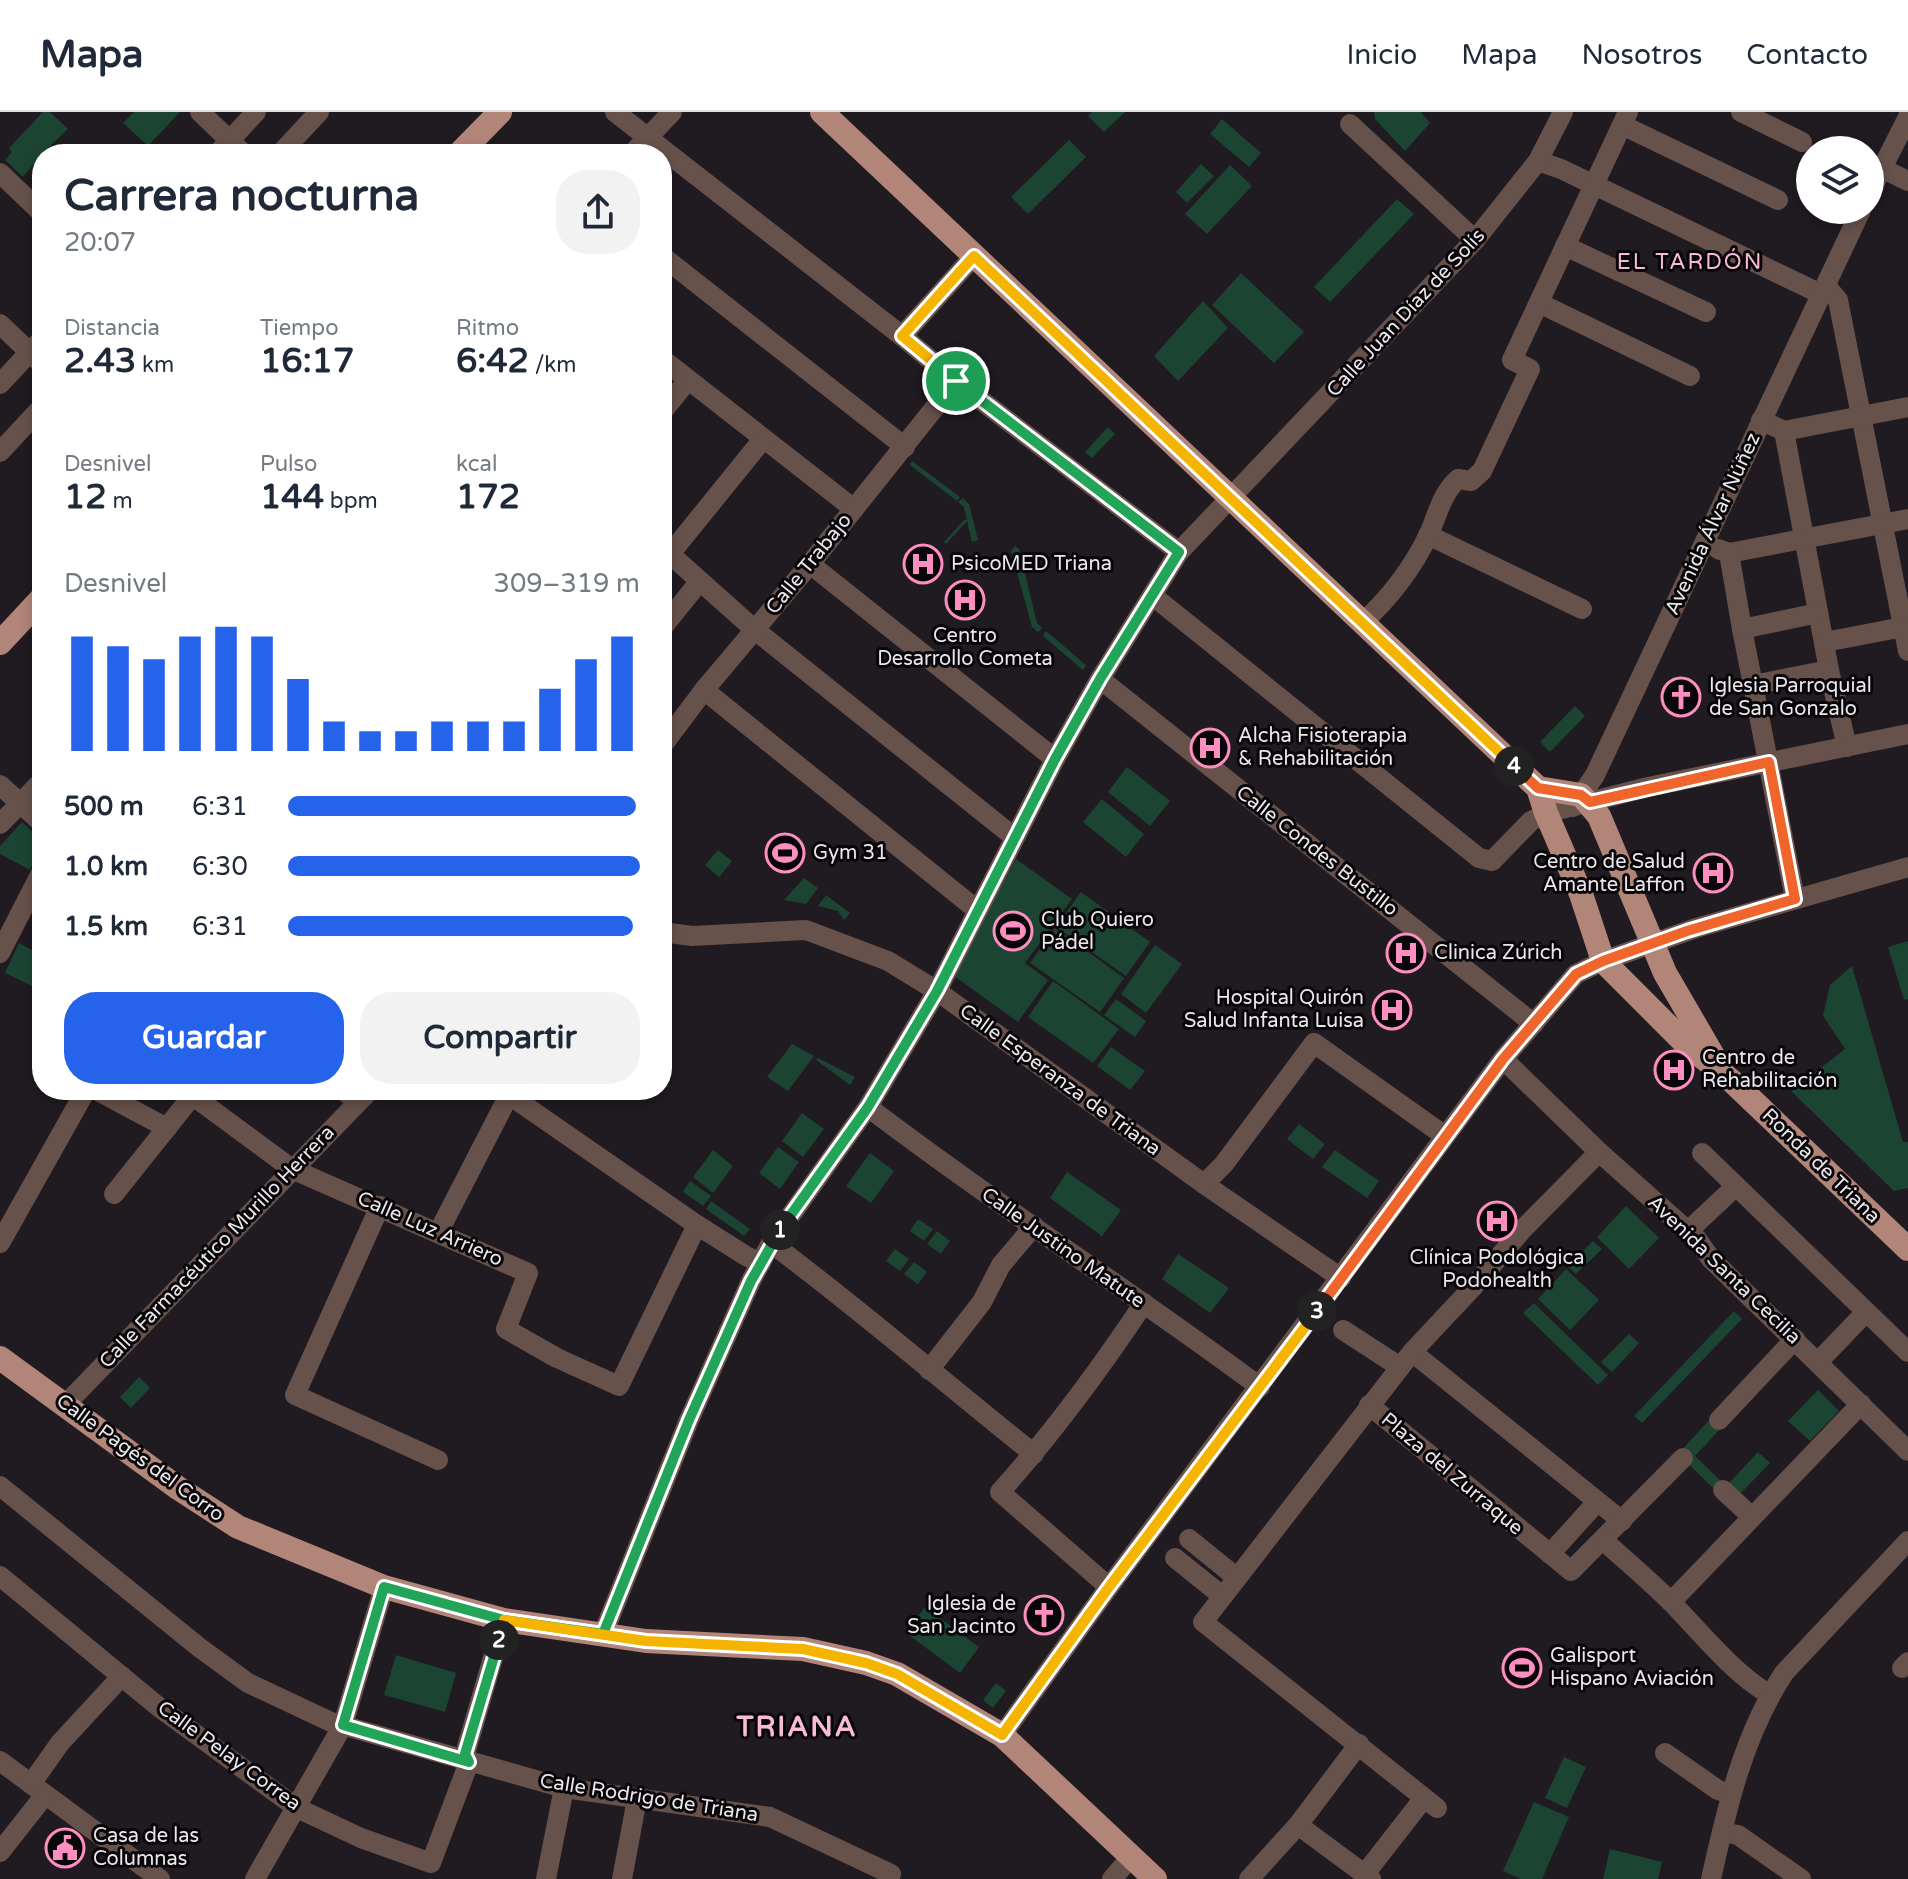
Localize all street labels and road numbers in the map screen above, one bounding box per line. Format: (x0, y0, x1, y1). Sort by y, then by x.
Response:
street label: Calle Juan Díaz de Solís (1322, 224, 1490, 402)
street label: Avenida Álvar Núñez (1659, 429, 1766, 619)
street label: Calle Trabajo (761, 509, 857, 619)
street label: Calle Condes Bustillo (1231, 780, 1403, 922)
street label: Calle Esperanza de Triana (955, 999, 1165, 1161)
street label: Ronda de Triana (1757, 1104, 1885, 1228)
street label: Calle Farmacéutico Murillo Herrera (94, 1121, 340, 1373)
street label: Calle Justino Matute (977, 1183, 1149, 1313)
street label: Calle Luz Arriero (354, 1186, 506, 1272)
street label: Avenida Santa Cecilia (1642, 1191, 1806, 1349)
street label: Calle Pagés del Corro (51, 1389, 229, 1527)
street label: Plaza del Zurraque (1376, 1408, 1528, 1540)
street label: Calle Pelay Correa (153, 1696, 305, 1816)
street label: Calle Rodrigo de Triana (538, 1769, 760, 1827)

